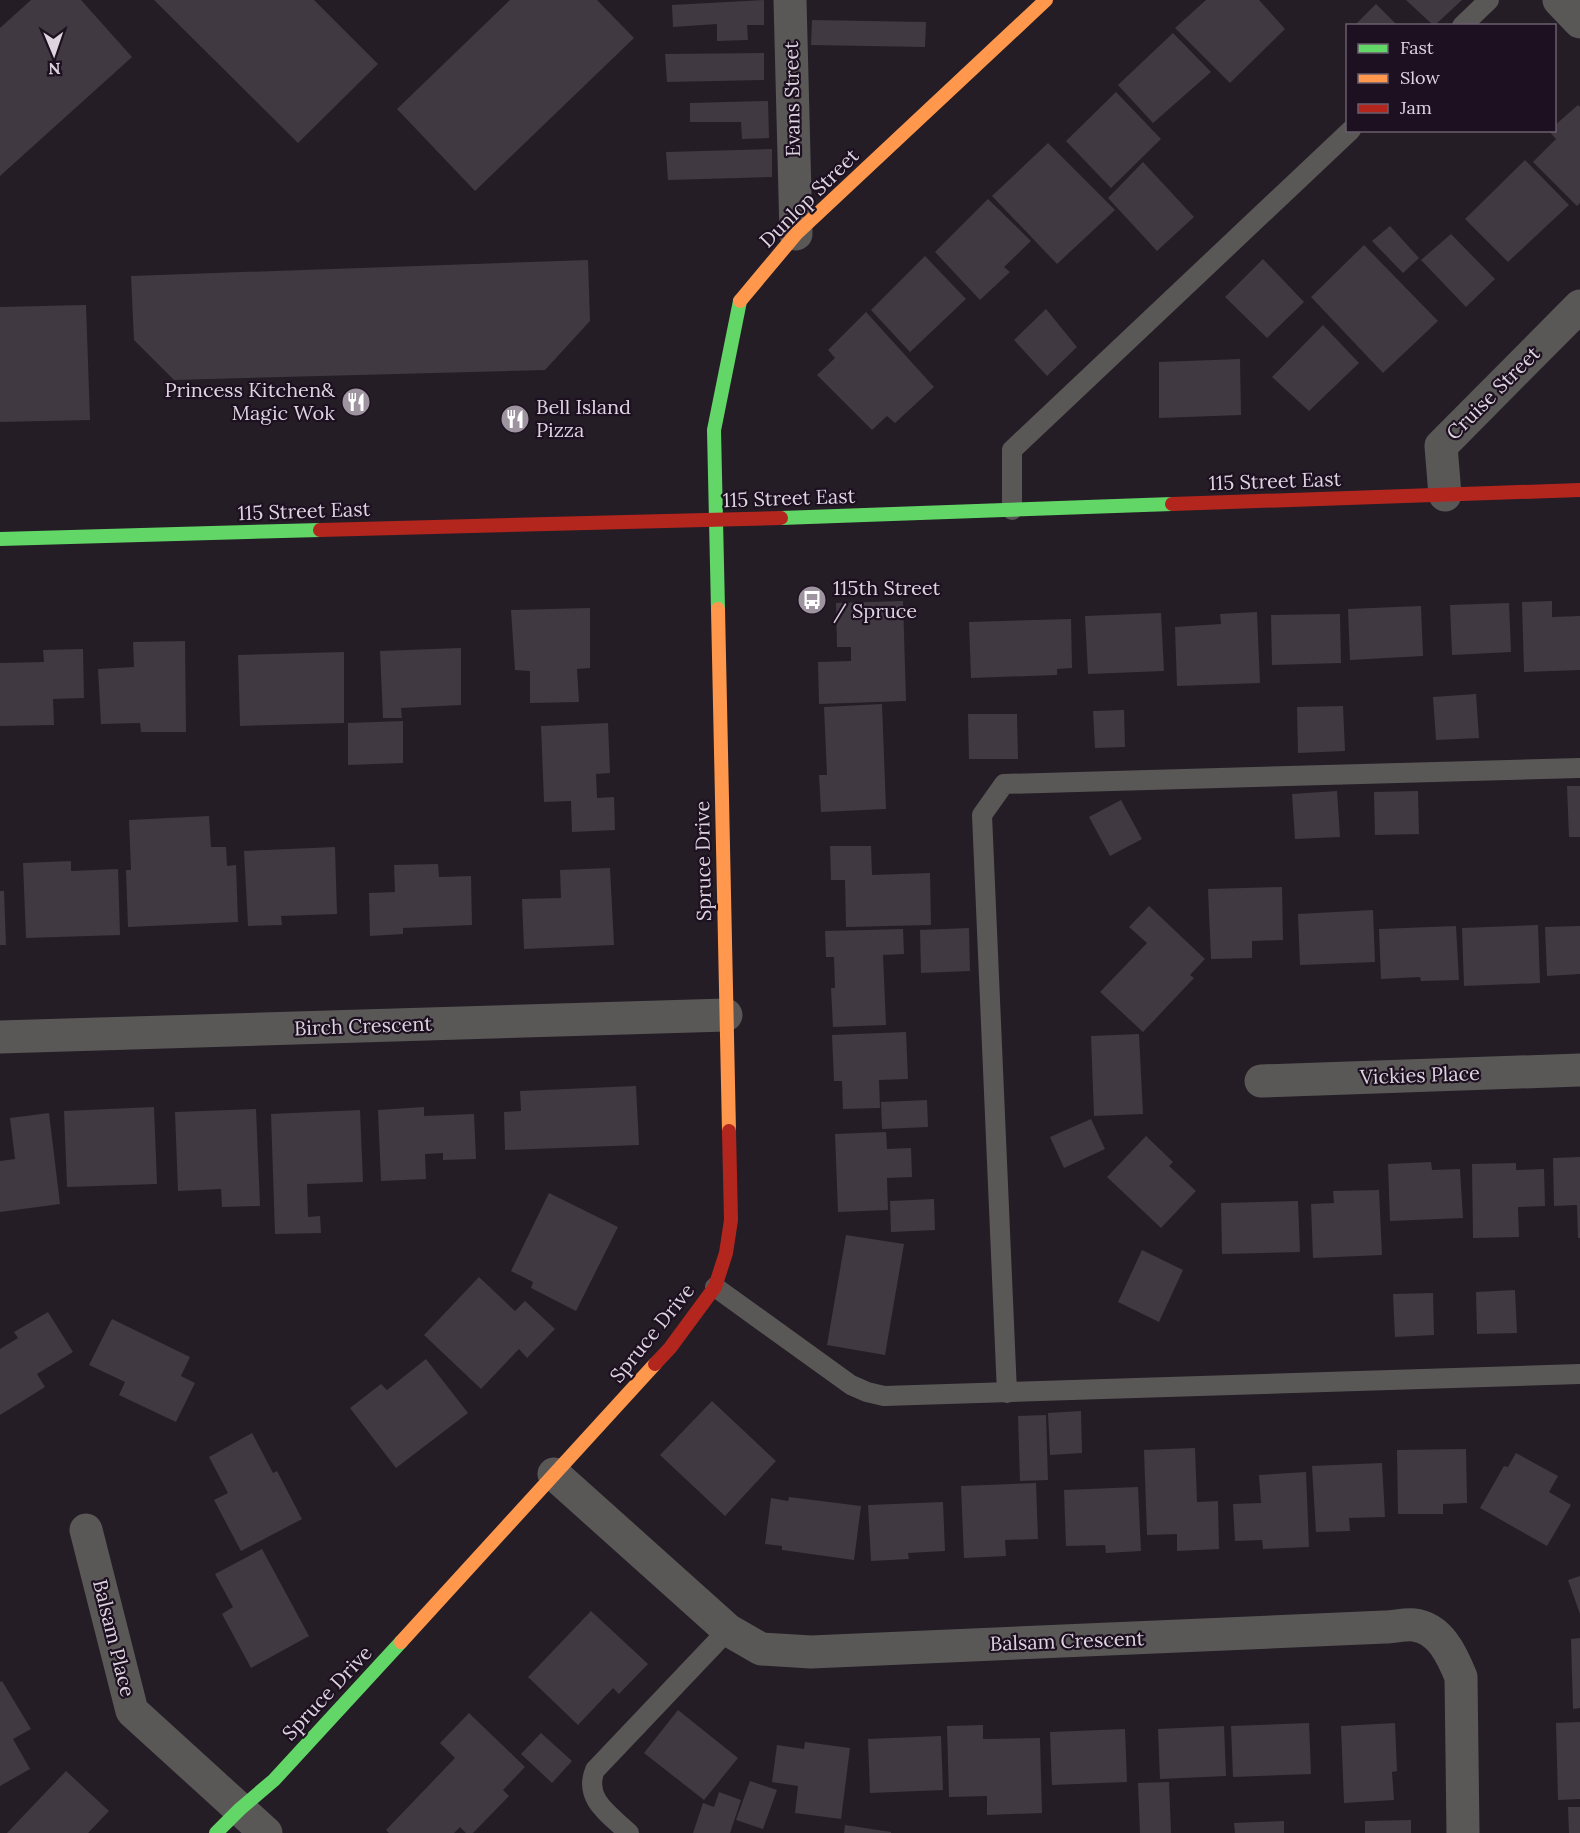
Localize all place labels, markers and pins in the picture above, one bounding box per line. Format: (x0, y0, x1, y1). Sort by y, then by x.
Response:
place label: Princess Kitchen& Magic Wok (164, 377, 336, 425)
restaurant icon: Princess Kitchen& Magic Wok (340, 386, 372, 418)
place label: Bell Island Pizza (536, 394, 631, 442)
restaurant icon: Bell Island Pizza (499, 403, 531, 435)
place label: 115th Street / Spruce (833, 575, 940, 624)
bus stop icon: 115th Street / Spruce (796, 584, 828, 616)

